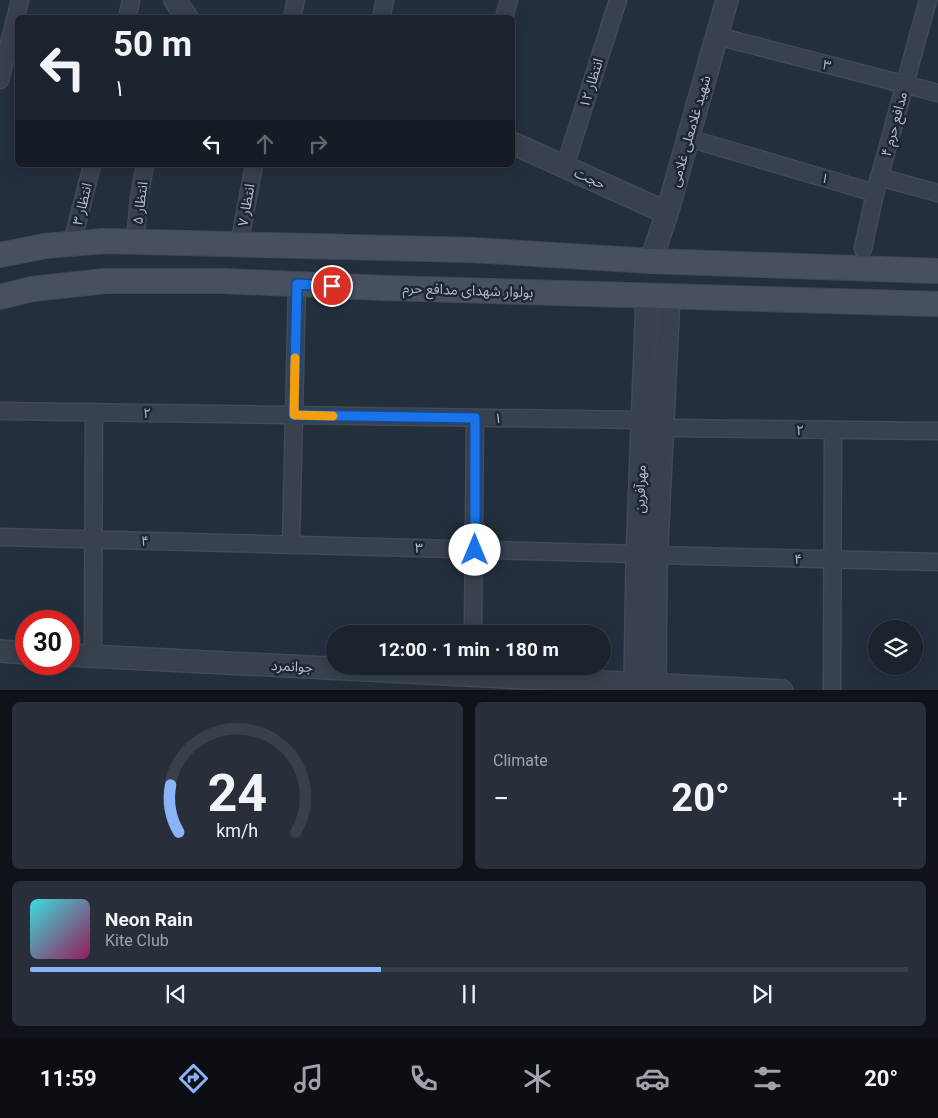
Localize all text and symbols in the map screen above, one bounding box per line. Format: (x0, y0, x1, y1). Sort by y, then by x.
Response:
text: 50 m (113, 24, 192, 65)
icon: left (30, 35, 95, 100)
street label: انتظار ۱۲ (576, 56, 607, 110)
street label: ۳ (821, 56, 833, 74)
street label: شهید غلامعلی غلامی (666, 73, 715, 189)
text: ۱ (113, 76, 126, 101)
street label: مدافع حرم ۴ (878, 90, 913, 159)
icon: left (198, 130, 226, 158)
icon: ahead (251, 130, 279, 158)
icon: right (304, 130, 332, 158)
street label: حجت (572, 164, 608, 192)
street label: ۱ (819, 169, 831, 187)
street label: انتظار ۳ (69, 181, 96, 227)
street label: انتظار ۵ (129, 181, 152, 225)
street label: انتظار ۷ (234, 182, 259, 228)
pin (311, 265, 353, 307)
icon: arrive (318, 272, 346, 300)
street label: بولوار شهدای مدافع حرم (402, 280, 534, 303)
street label: ۲ (143, 405, 151, 421)
street label: ۱ (494, 410, 502, 426)
street label: ۲ (796, 422, 804, 438)
street label: مهرآفرین (631, 464, 650, 514)
position arrow (448, 523, 500, 575)
street label: ۴ (141, 533, 149, 549)
street label: ۳ (415, 540, 423, 556)
street label: ۴ (794, 551, 802, 567)
speed limit sign: 30 (15, 610, 80, 675)
map controls (868, 620, 923, 675)
button: layers (868, 620, 923, 675)
text: 12:00 · 1 min · 180 m (378, 638, 559, 661)
street label: جوانمرد (271, 657, 313, 676)
text: Climate (493, 751, 548, 770)
text: 24 (208, 763, 267, 824)
text: 20° (671, 776, 730, 820)
text: − (493, 782, 509, 815)
text: + (892, 782, 908, 815)
text: km/h (217, 820, 258, 841)
text: Neon Rain (105, 908, 193, 931)
text: Kite Club (105, 931, 169, 950)
icon: previous (162, 980, 190, 1008)
icon: pause (455, 980, 483, 1008)
icon: next (748, 980, 776, 1008)
icon: directions (176, 1061, 211, 1096)
icon: music (291, 1061, 326, 1096)
icon: phone (406, 1061, 441, 1096)
icon: climate (520, 1061, 555, 1096)
icon: car (635, 1061, 670, 1096)
icon: filters (750, 1061, 785, 1096)
text: 11:59 (40, 1066, 97, 1091)
text: 20° (864, 1066, 898, 1091)

